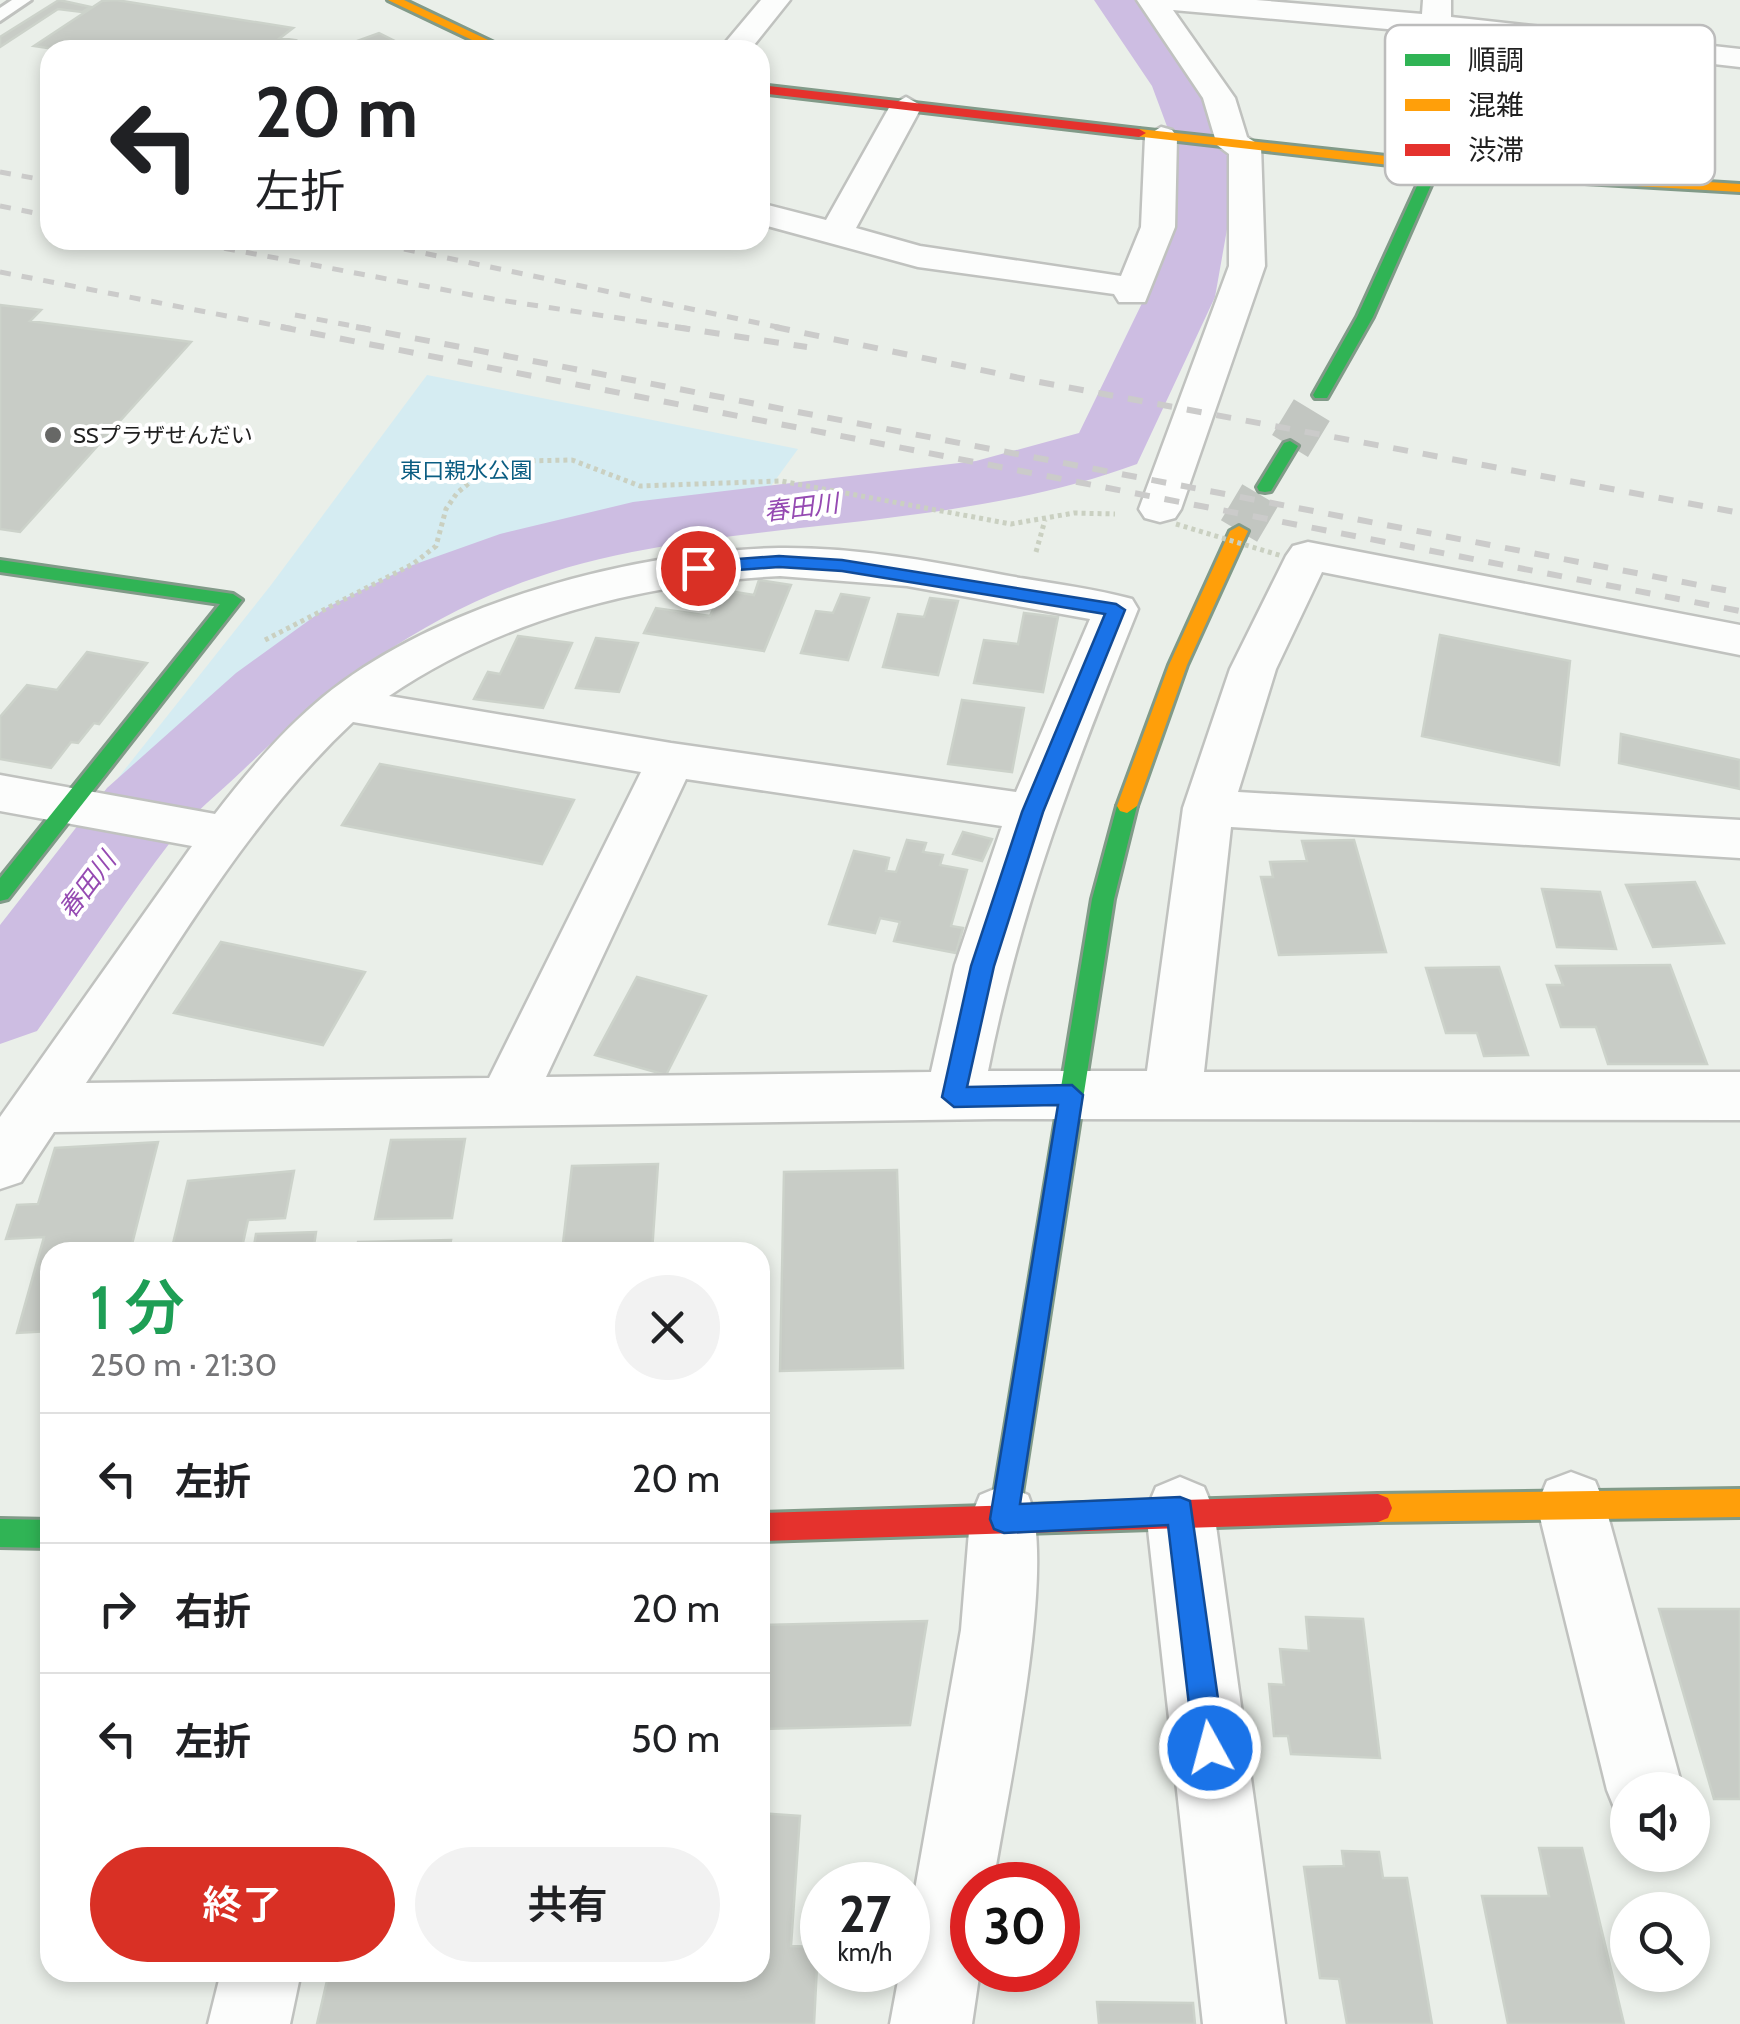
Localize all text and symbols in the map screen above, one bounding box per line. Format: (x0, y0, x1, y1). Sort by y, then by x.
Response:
legend (1385, 25, 1715, 185)
text: 順調 (1468, 43, 1524, 77)
text: 20 m (255, 69, 418, 155)
icon: left (90, 80, 220, 210)
text: 混雑 (1468, 88, 1524, 122)
text: 渋滞 (1468, 133, 1524, 167)
text: 左折 (255, 164, 345, 218)
place label: SSプラザせんだい (73, 422, 253, 449)
marker: SSプラザせんだい (42, 424, 64, 446)
park label: 東口親水公園 (400, 457, 532, 484)
water label: 春田川 (762, 487, 843, 526)
pin (656, 526, 741, 611)
icon: arrive (671, 541, 726, 596)
water label: 春田川 (52, 844, 123, 924)
text: 1 分 (90, 1271, 185, 1344)
button: close (615, 1275, 720, 1380)
text: 250 m · 21:30 (90, 1345, 277, 1384)
icon: left (90, 1451, 145, 1506)
text: 20 m (632, 1455, 720, 1502)
text: 左折 (175, 1458, 251, 1505)
icon: right (90, 1581, 145, 1636)
text: 20 m (632, 1585, 720, 1632)
text: 右折 (175, 1588, 251, 1635)
position arrow (1158, 1696, 1262, 1800)
icon: left (90, 1711, 145, 1766)
text: 50 m (631, 1715, 720, 1762)
text: 左折 (175, 1718, 251, 1765)
map controls (1610, 1772, 1710, 1992)
button: sound (1610, 1772, 1710, 1872)
button: 終了 (90, 1847, 395, 1962)
button: 共有 (415, 1847, 720, 1962)
speed limit sign: 30 (950, 1862, 1080, 1992)
text: 27 (839, 1884, 891, 1945)
button: search (1610, 1892, 1710, 1992)
text: km/h (838, 1937, 892, 1967)

